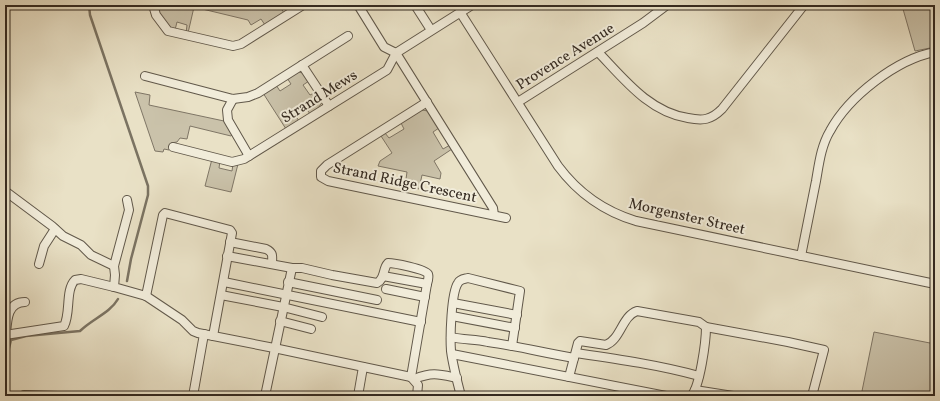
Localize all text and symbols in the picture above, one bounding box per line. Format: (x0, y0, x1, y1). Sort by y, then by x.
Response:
street label: Provence Avenue (513, 19, 619, 96)
street label: Strand Mews (278, 65, 362, 129)
street label: Strand Ridge Crescent (331, 158, 478, 209)
street label: Morgenster Street (626, 194, 747, 241)

